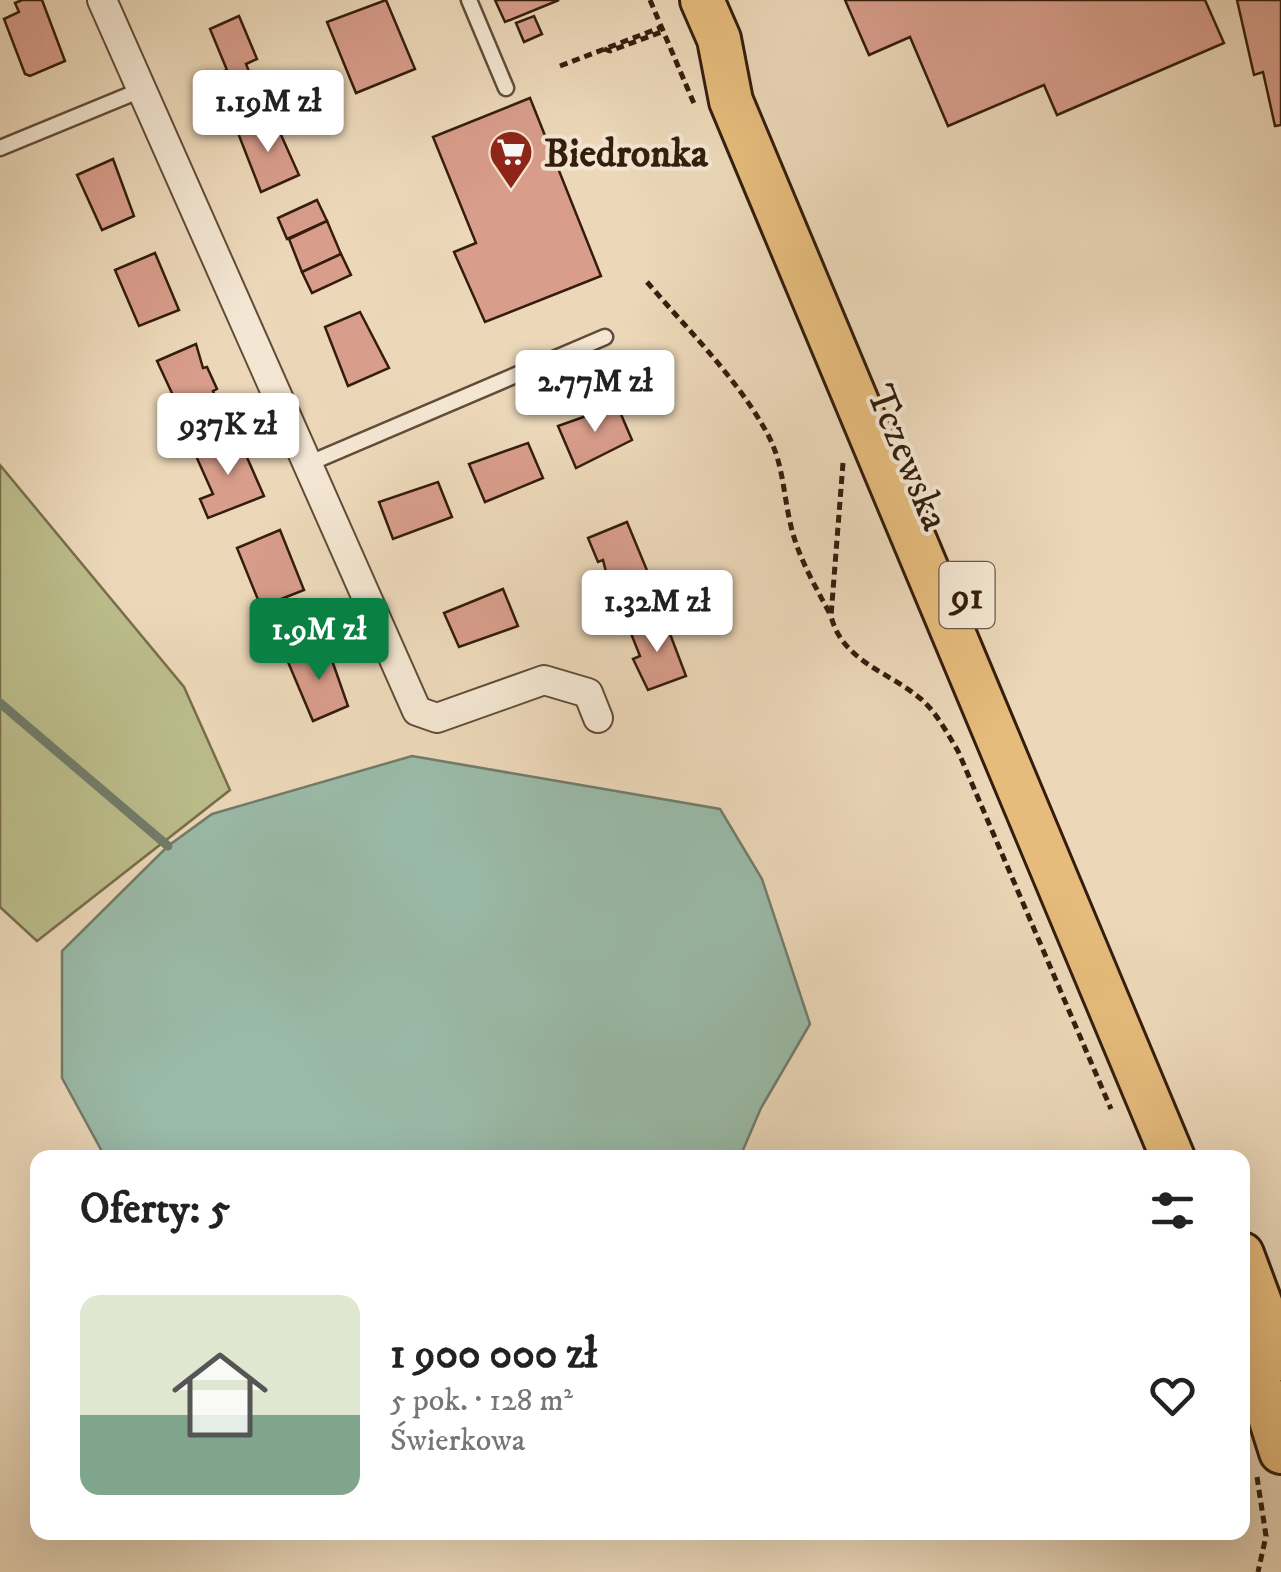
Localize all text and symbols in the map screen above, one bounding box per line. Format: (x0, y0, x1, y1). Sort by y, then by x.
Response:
pin: 1.19M zł (165, 70, 371, 155)
text: 1.19M zł (215, 82, 321, 122)
supermarket icon: Biedronka (488, 129, 534, 190)
place label: Biedronka (544, 130, 709, 180)
pin: 2.77M zł (492, 350, 698, 435)
text: 2.77M zł (537, 362, 653, 402)
street label: Tczewska (853, 378, 959, 538)
pin: 937K zł (136, 393, 320, 478)
text: 937K zł (179, 405, 277, 445)
road number: 91 (940, 562, 994, 628)
pin: 1.32M zł (554, 570, 760, 655)
text: 1.32M zł (604, 582, 710, 622)
pin: 1.9M zł (227, 598, 411, 683)
text: 1.9M zł (272, 610, 366, 650)
icon: filters (1145, 1183, 1200, 1238)
text: Oferty: 5 (80, 1184, 230, 1236)
text: 1 900 000 zł (390, 1329, 597, 1381)
icon: home (160, 1335, 280, 1455)
icon: heart (1145, 1368, 1200, 1423)
text: 5 pok. · 128 m² (390, 1381, 573, 1421)
text: Świerkowa (390, 1421, 525, 1461)

